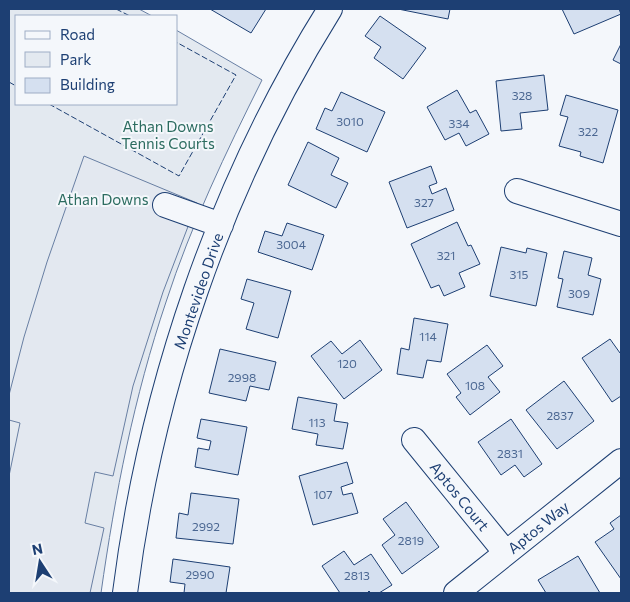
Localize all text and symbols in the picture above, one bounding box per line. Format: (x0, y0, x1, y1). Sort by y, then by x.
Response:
legend (15, 15, 178, 105)
text: Road (60, 25, 95, 43)
text: Park (60, 50, 91, 68)
text: Building (60, 75, 115, 93)
house number: 328 (512, 88, 532, 102)
house number: 3010 (336, 114, 364, 128)
house number: 334 (449, 116, 469, 130)
park label: Athan Downs Tennis Courts (121, 117, 215, 152)
house number: 322 (578, 124, 598, 138)
park label: Athan Downs (58, 190, 149, 208)
house number: 327 (414, 195, 434, 209)
street label: Montevideo Drive (170, 230, 226, 352)
house number: 3004 (276, 237, 306, 251)
house number: 321 (437, 248, 455, 262)
house number: 315 (510, 267, 529, 281)
house number: 309 (568, 286, 590, 300)
house number: 114 (419, 329, 437, 343)
house number: 120 (337, 356, 357, 370)
house number: 2998 (228, 370, 256, 384)
house number: 108 (465, 378, 485, 392)
house number: 2837 (546, 408, 574, 422)
house number: 113 (308, 415, 326, 429)
house number: 2831 (497, 446, 523, 460)
street label: Aptos Court (427, 458, 493, 534)
house number: 107 (313, 487, 333, 501)
street label: Aptos Way (504, 497, 572, 557)
house number: 2992 (192, 519, 220, 533)
house number: 2819 (398, 533, 424, 547)
north arrow (15, 537, 65, 587)
text: N (30, 539, 44, 558)
house number: 2990 (185, 567, 215, 581)
house number: 2813 (344, 568, 370, 582)

